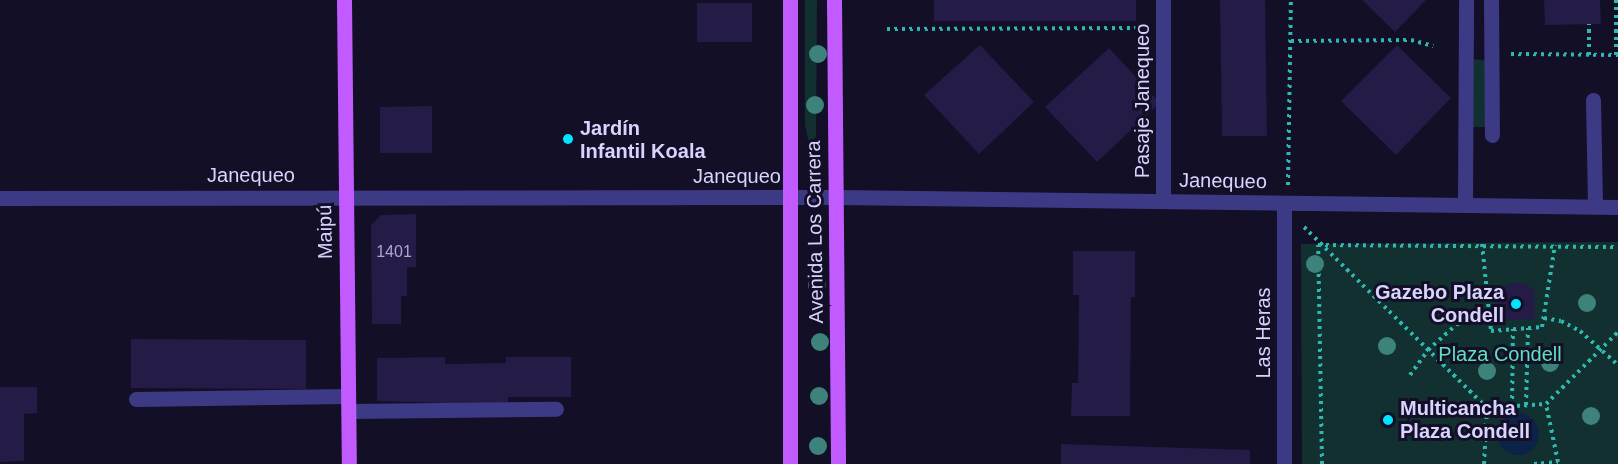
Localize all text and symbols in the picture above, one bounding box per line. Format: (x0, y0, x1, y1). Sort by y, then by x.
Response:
street label: Pasaje Janequeo (1130, 24, 1154, 178)
place label: Jardín Infantil Koala (580, 116, 706, 163)
marker: Jardín Infantil Koala (561, 132, 575, 146)
street label: Avenida Los Carrera (801, 140, 829, 324)
street label: Janequeo (207, 163, 295, 187)
street label: Janequeo (693, 164, 781, 188)
street label: Janequeo (1179, 168, 1267, 194)
street label: Maipú (313, 205, 337, 259)
house number: 1401 (376, 242, 412, 262)
place label: Gazebo Plaza Condell (1375, 280, 1504, 327)
street label: Las Heras (1251, 287, 1275, 379)
marker: Gazebo Plaza Condell (1509, 297, 1523, 311)
park label: Plaza Condell (1438, 342, 1562, 366)
place label: Multicancha Plaza Condell (1400, 396, 1530, 443)
marker: Multicancha Plaza Condell (1381, 413, 1395, 427)

